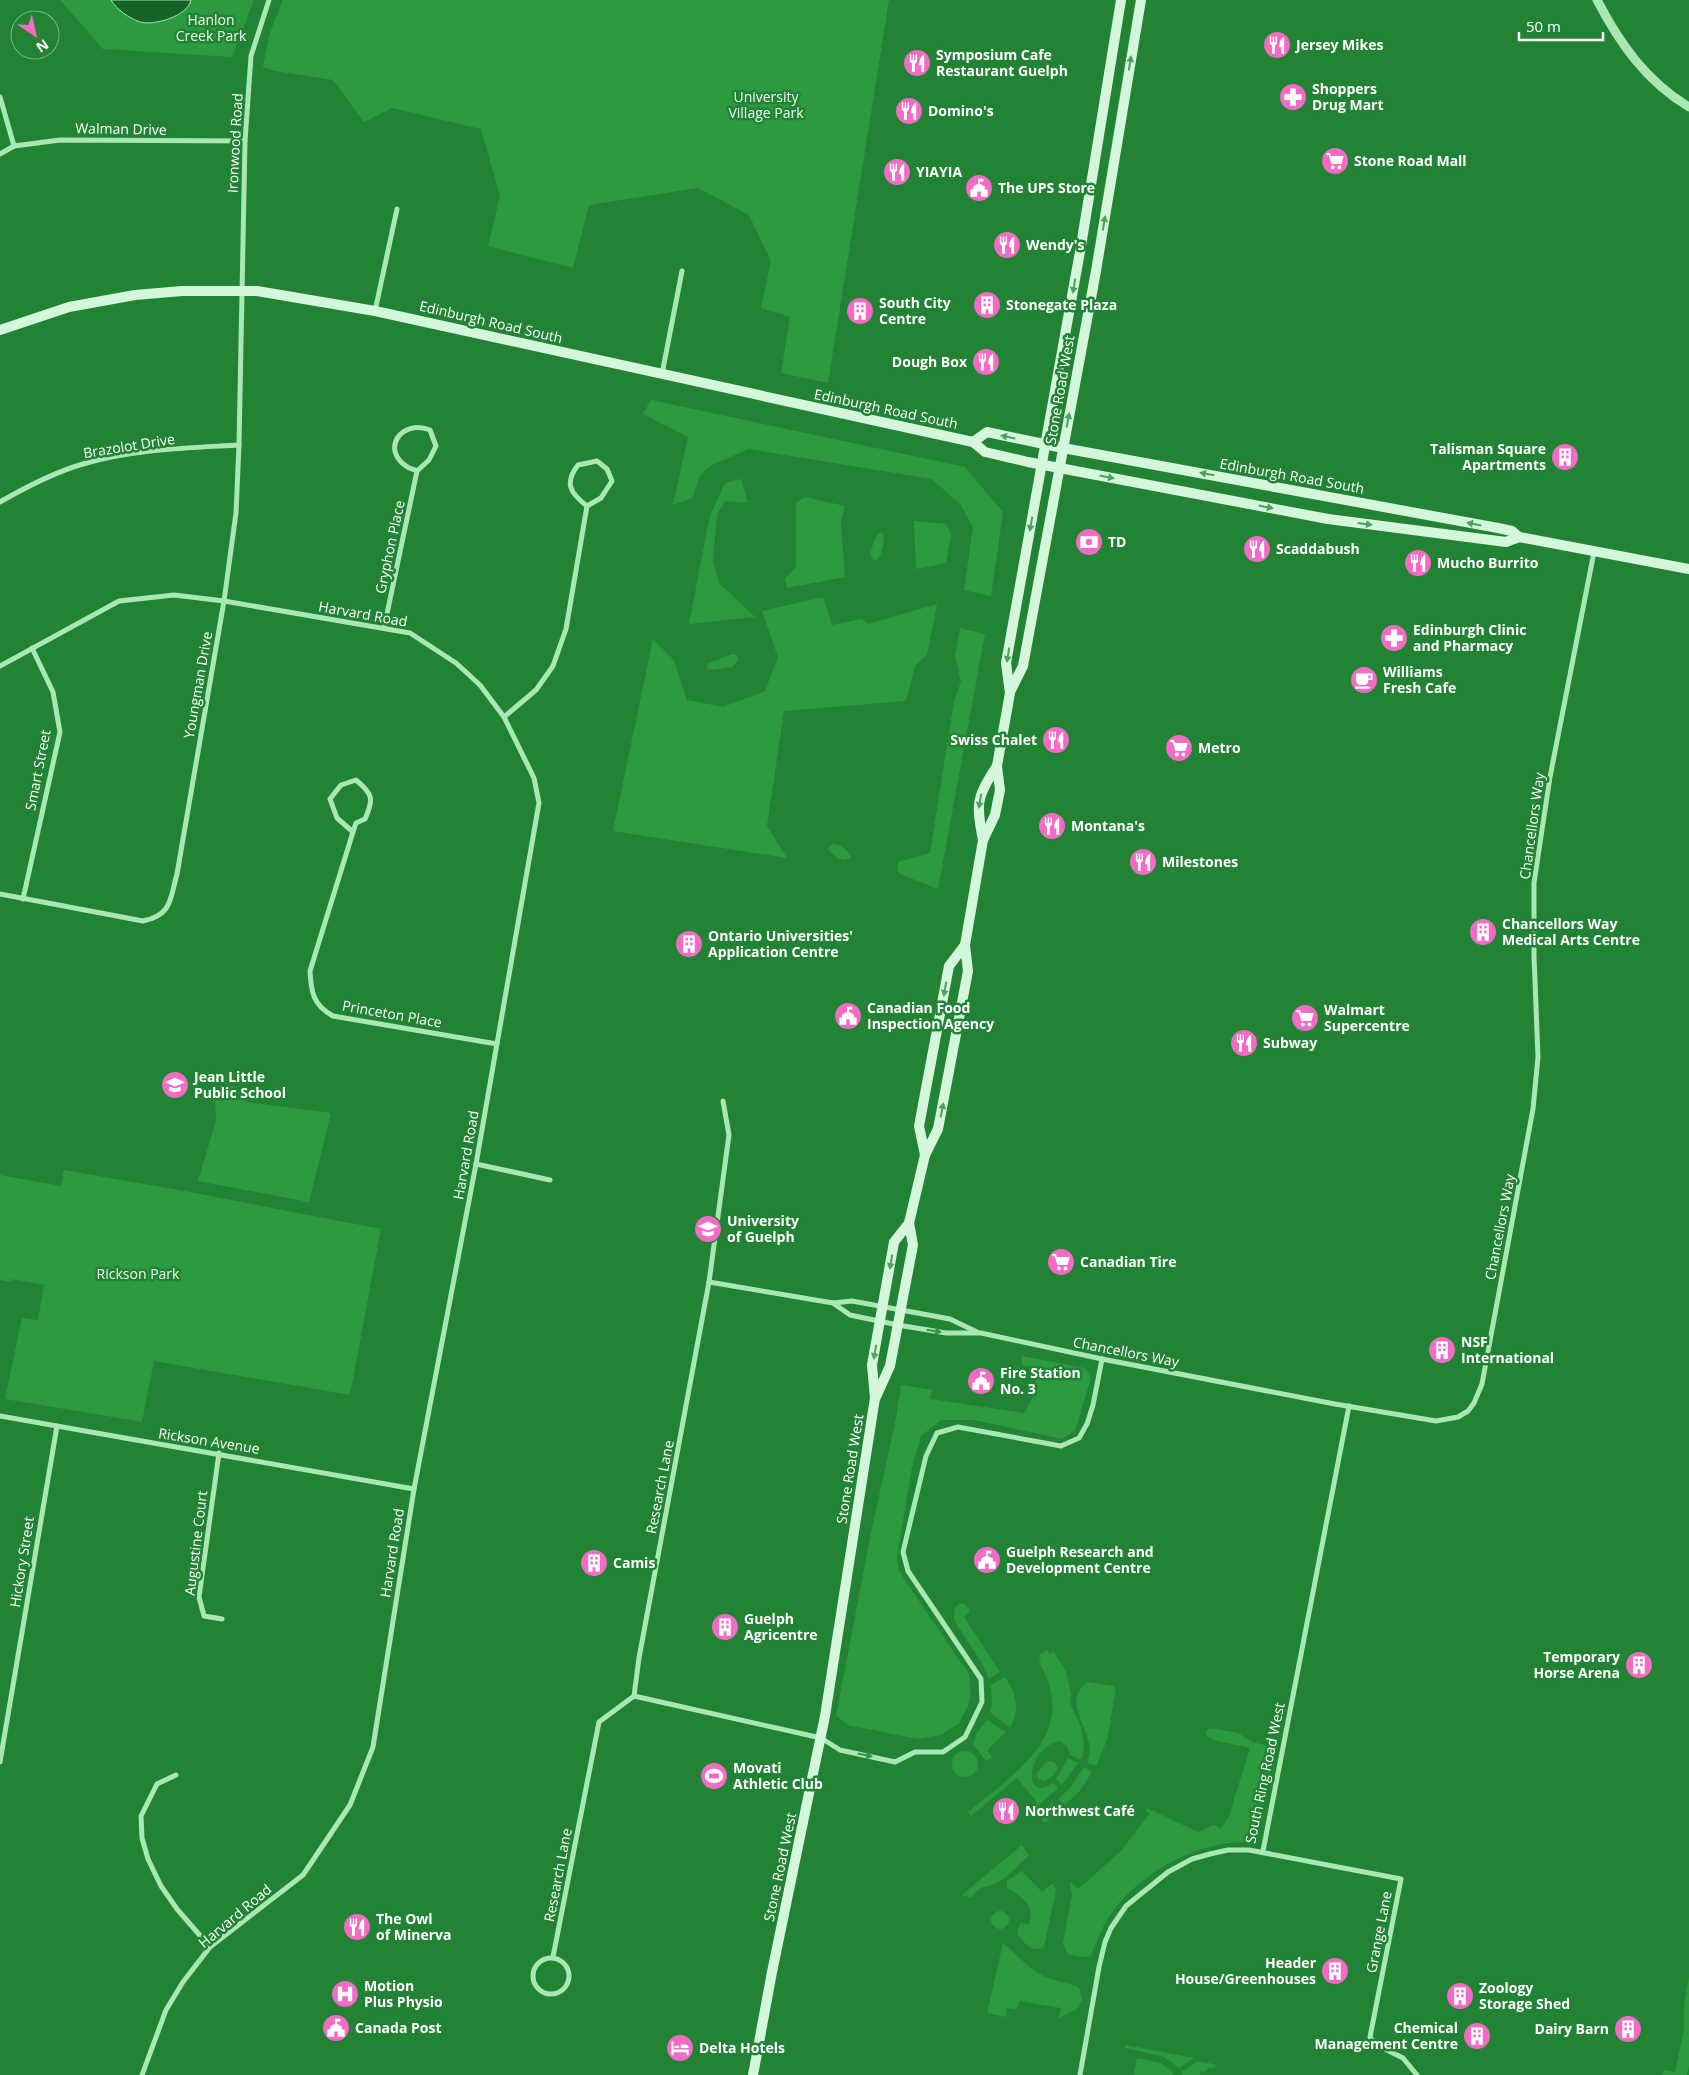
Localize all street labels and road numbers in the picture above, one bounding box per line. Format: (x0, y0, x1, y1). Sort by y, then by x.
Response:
street label: Ironwood Road (222, 93, 247, 193)
street label: Walman Drive (75, 118, 167, 139)
street label: Edinburgh Road South (418, 296, 565, 347)
street label: Stone Road West (1041, 334, 1078, 446)
street label: Edinburgh Road South (812, 384, 960, 433)
street label: Brazolot Drive (82, 429, 176, 462)
street label: Edinburgh Road South (1218, 453, 1366, 498)
street label: Gryphon Place (370, 498, 409, 595)
street label: Harvard Road (317, 596, 409, 631)
street label: Youngman Drive (179, 630, 216, 740)
street label: Smart Street (20, 728, 55, 812)
street label: Chancellors Way (1515, 770, 1549, 881)
street label: Princeton Place (341, 995, 443, 1032)
street label: Harvard Road (448, 1109, 483, 1201)
street label: Chancellors Way (1480, 1171, 1519, 1282)
street label: Chancellors Way (1071, 1332, 1182, 1371)
street label: Stone Road West (831, 1413, 868, 1525)
street label: Rickson Avenue (157, 1423, 261, 1458)
street label: Research Lane (641, 1438, 678, 1535)
street label: Augustine Court (180, 1489, 211, 1596)
street label: Harvard Road (375, 1507, 408, 1599)
street label: Hickory Street (5, 1515, 38, 1609)
street label: South Ring Road West (1240, 1701, 1289, 1845)
street label: Stone Road West (759, 1811, 800, 1923)
street label: Research Lane (539, 1826, 576, 1923)
street label: Harvard Road (194, 1879, 275, 1952)
street label: Grange Lane (1361, 1889, 1396, 1974)

